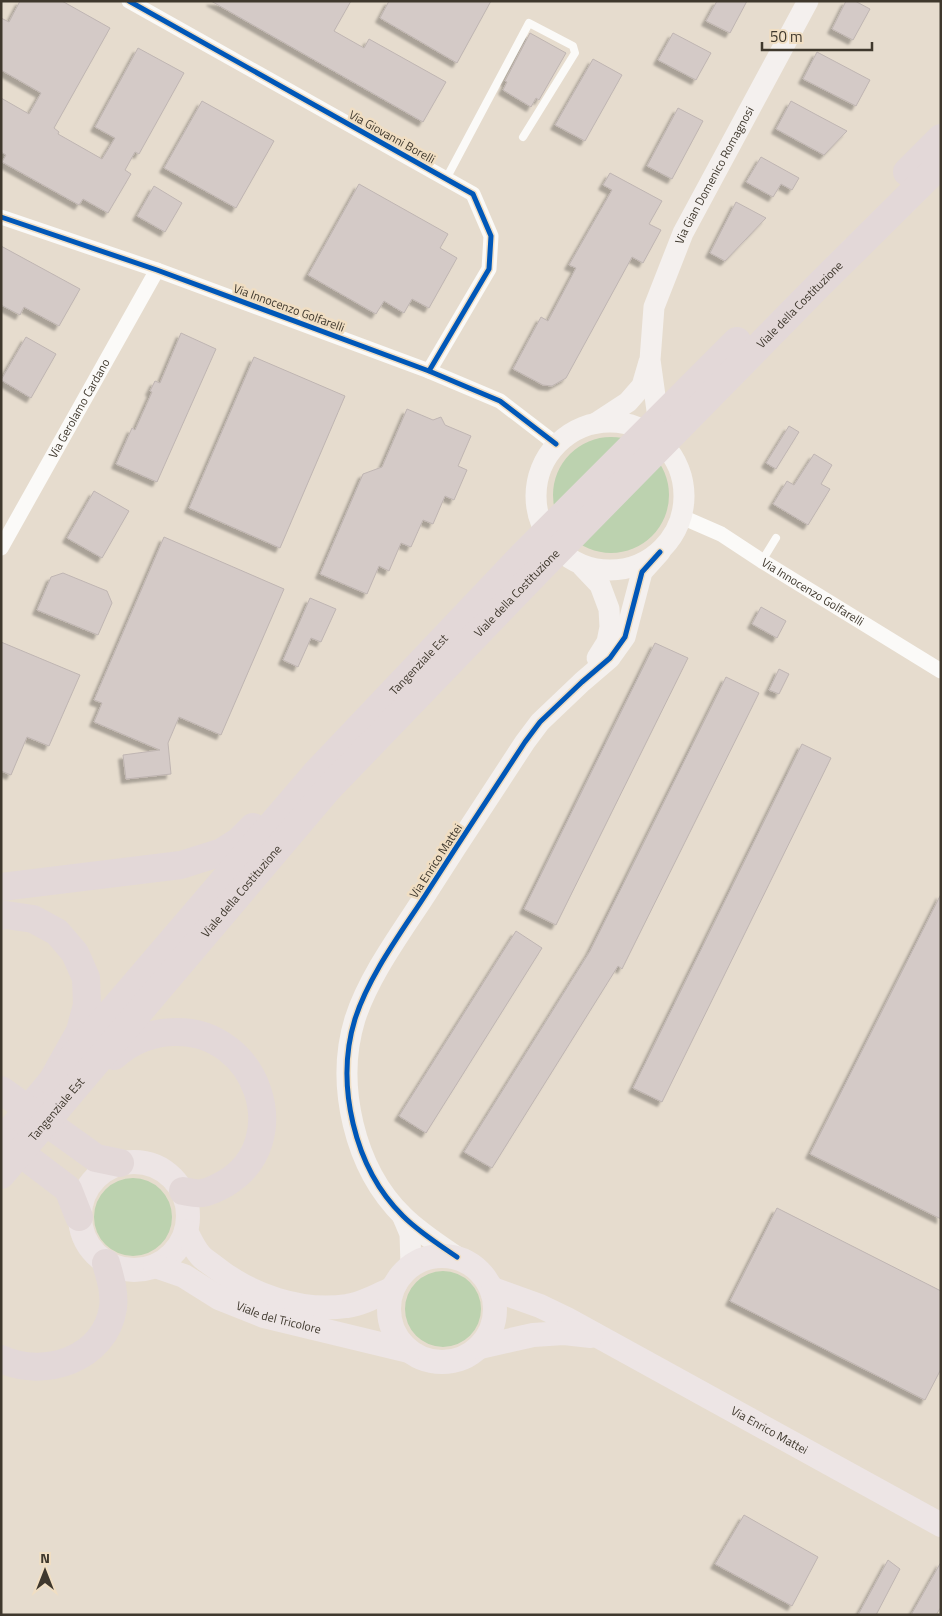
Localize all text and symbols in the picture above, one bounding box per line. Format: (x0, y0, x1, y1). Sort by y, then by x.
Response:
scale bar (762, 20, 872, 52)
text: 50 m (770, 25, 803, 48)
street label: Via Gian Domenico Romagnosi (670, 103, 759, 247)
street label: Via Giovanni Borelli (345, 105, 439, 168)
street label: Viale della Costituzione (752, 256, 847, 352)
street label: Via Innocenzo Golfarelli (231, 279, 348, 337)
street label: Via Gerolamo Cardano (43, 355, 114, 462)
street label: Viale della Costituzione (469, 544, 564, 641)
street label: Via Innocenzo Golfarelli (758, 553, 868, 630)
street label: Tangenziale Est (385, 629, 453, 699)
street label: Via Enrico Mattei (404, 820, 467, 902)
street label: Viale della Costituzione (196, 840, 286, 941)
street label: Tangenziale Est (24, 1072, 89, 1145)
street label: Viale del Tricolore (233, 1296, 323, 1338)
street label: Via Enrico Mattei (728, 1401, 812, 1459)
north arrow (20, 1546, 70, 1596)
text: N (40, 1547, 50, 1568)

